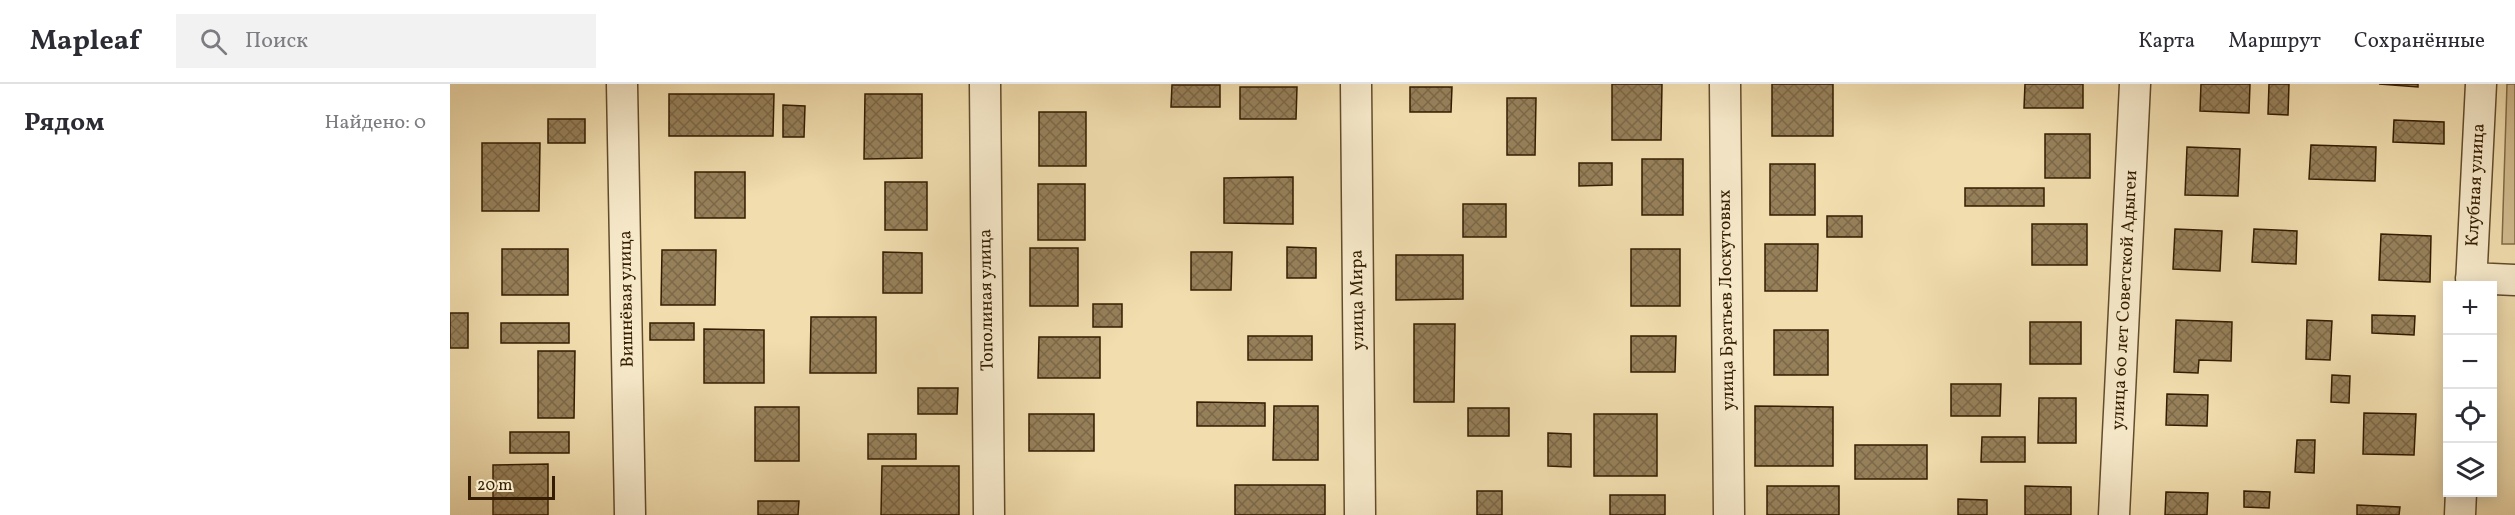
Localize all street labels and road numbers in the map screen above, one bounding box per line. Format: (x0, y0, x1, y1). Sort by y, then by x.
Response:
street label: Клубная улица (2460, 123, 2492, 247)
street label: улица 60 лет Советской Адыгеи (2106, 169, 2144, 431)
street label: улица Братьев Лоскутовых (1713, 189, 1741, 411)
street label: Тополиная улица (973, 229, 1001, 371)
street label: Вишнёвая улица (613, 230, 641, 368)
street label: улица Мира (1345, 249, 1371, 351)

